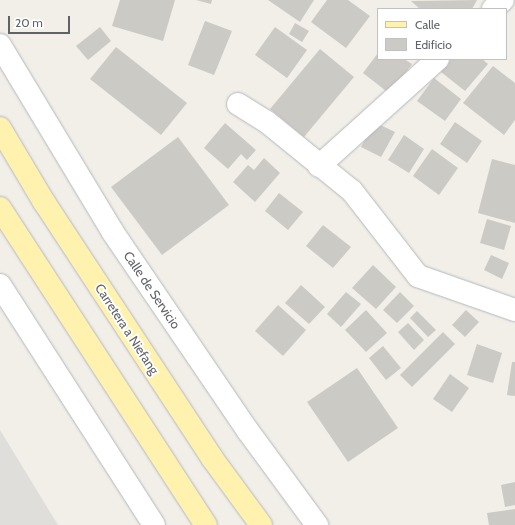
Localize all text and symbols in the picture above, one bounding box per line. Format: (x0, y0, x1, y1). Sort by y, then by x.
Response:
scale bar (10, 8, 72, 34)
legend (377, 8, 507, 60)
text: 20 m (15, 15, 43, 30)
text: Calle (415, 17, 440, 32)
text: Edificio (415, 37, 452, 52)
street label: Calle de Servicio (120, 248, 184, 332)
street label: Carretera a Niefang (92, 281, 162, 377)

